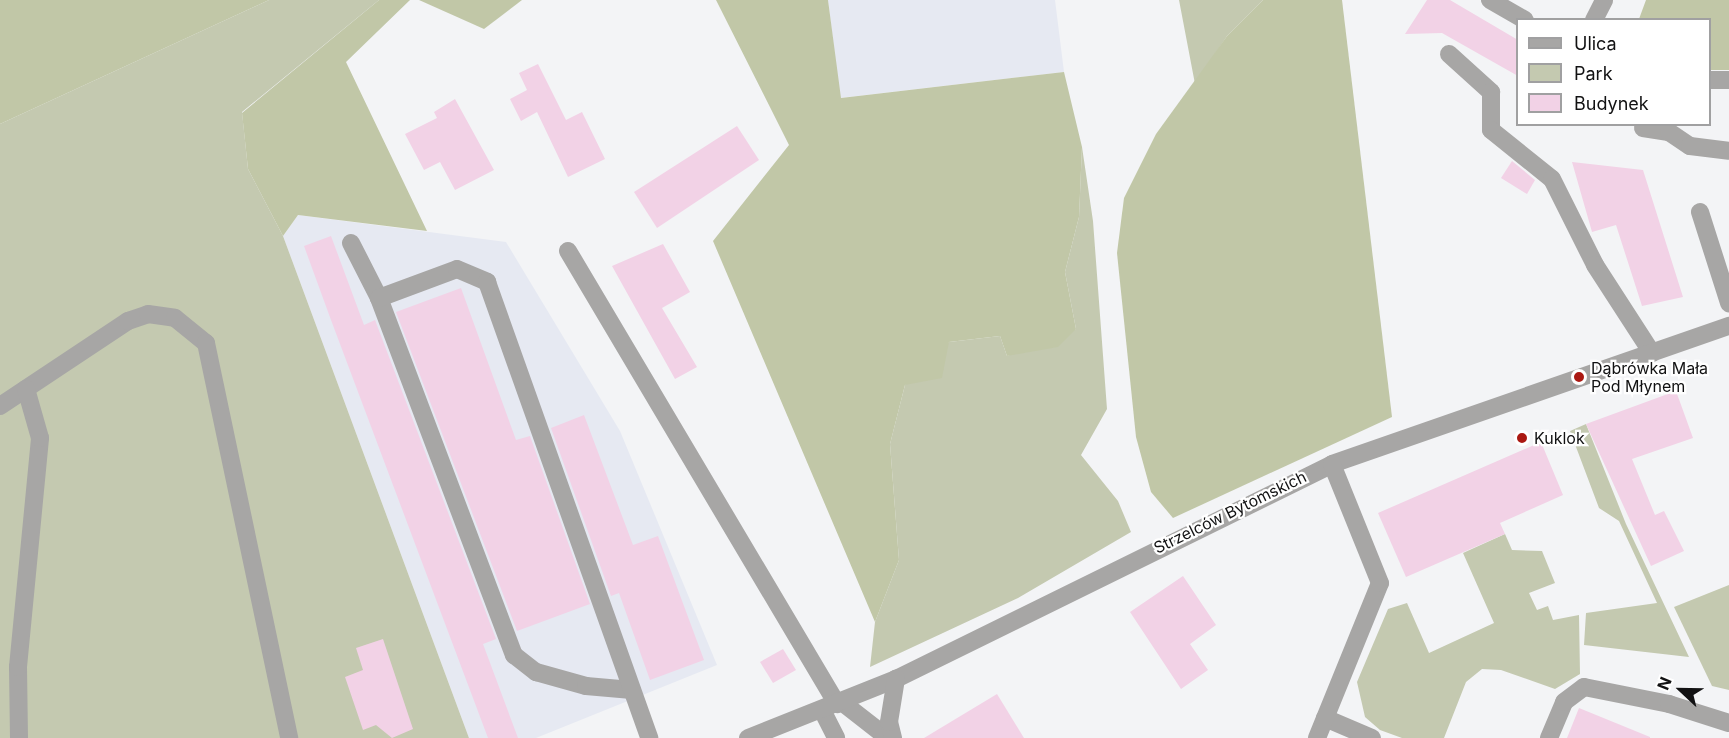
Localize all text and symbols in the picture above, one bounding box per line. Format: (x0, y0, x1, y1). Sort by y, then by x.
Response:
legend (1516, 18, 1711, 126)
text: Ulica (1574, 33, 1617, 54)
text: Park (1574, 63, 1613, 84)
text: Budynek (1574, 93, 1649, 114)
place label: Dąbrówka Mała Pod Młynem (1591, 358, 1708, 396)
marker: Dąbrówka Mała Pod Młynem (1572, 370, 1586, 384)
place label: Kuklok (1534, 428, 1585, 448)
marker: Kuklok (1515, 431, 1529, 445)
street label: Strzelców Bytomskich (1151, 467, 1309, 557)
north arrow (1651, 660, 1711, 720)
text: N (1653, 674, 1676, 693)

